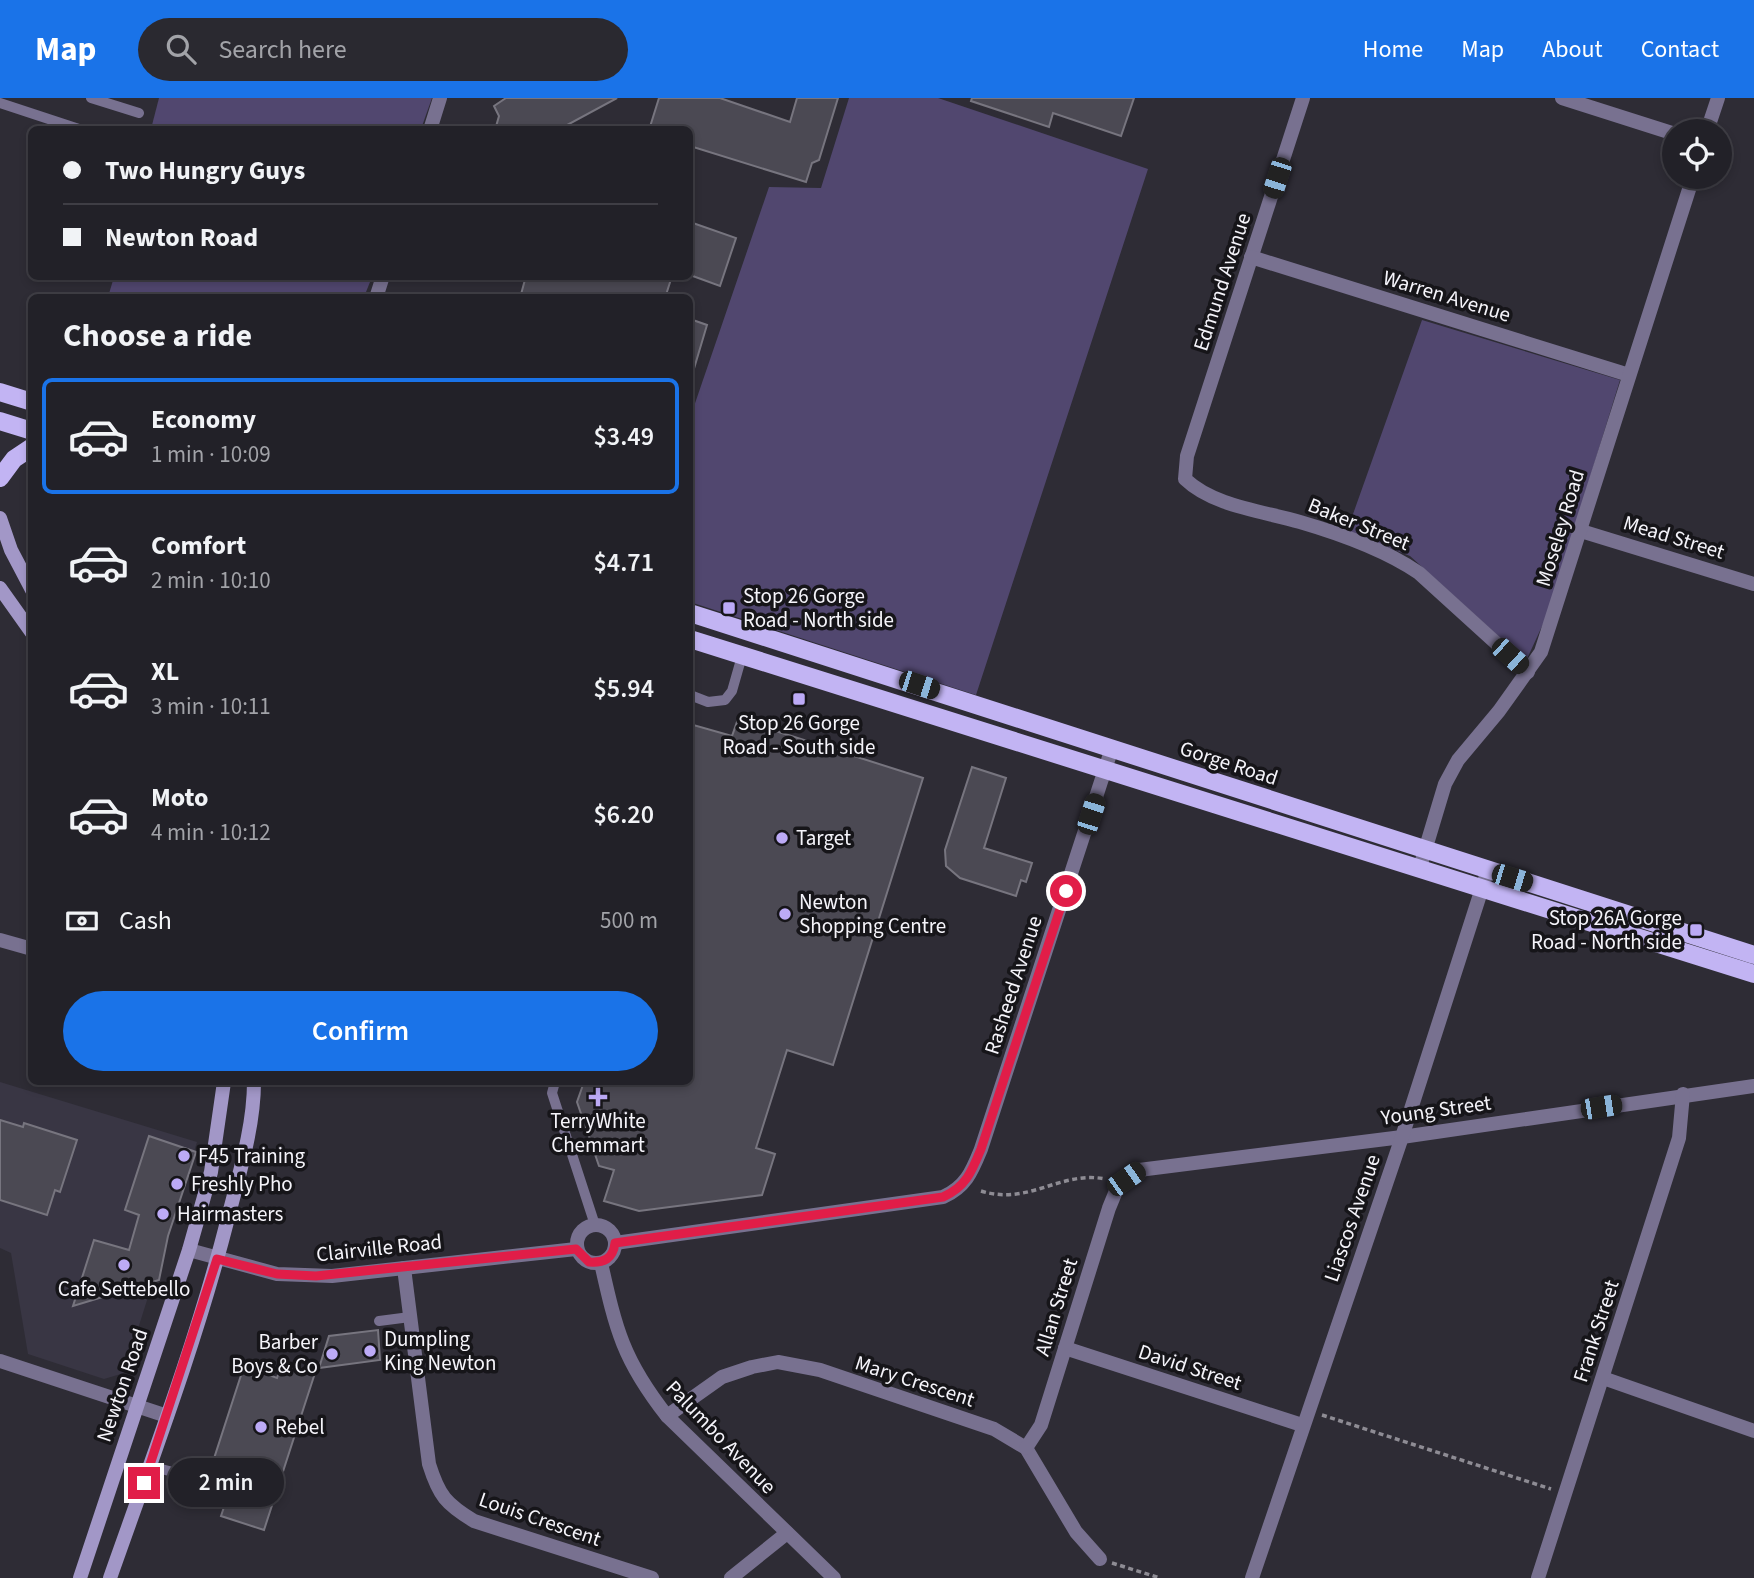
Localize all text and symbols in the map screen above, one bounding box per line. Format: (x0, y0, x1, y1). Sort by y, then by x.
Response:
search box (138, 18, 628, 81)
text: Map (35, 26, 96, 73)
icon: search (162, 30, 200, 68)
text: Search here (218, 31, 347, 68)
text: Home (1363, 32, 1423, 67)
text: Map (1461, 32, 1504, 67)
text: About (1542, 32, 1603, 67)
text: Contact (1641, 32, 1719, 67)
map controls (1662, 119, 1732, 189)
button: locate (1662, 119, 1732, 189)
text: Two Hungry Guys (105, 152, 305, 189)
car (1261, 155, 1294, 201)
street label: Edmund Avenue (1186, 209, 1258, 355)
text: Newton Road (105, 219, 258, 256)
street label: Warren Avenue (1380, 262, 1514, 330)
text: Choose a ride (63, 313, 252, 359)
text: Economy (151, 401, 256, 438)
icon: car (67, 405, 130, 468)
text: $3.49 (593, 418, 654, 455)
text: 1 min · 10:09 (151, 438, 271, 471)
street label: Moseley Road (1528, 466, 1592, 590)
street label: Baker Street (1304, 490, 1414, 558)
street label: Mead Street (1620, 507, 1728, 567)
text: Comfort (151, 527, 246, 564)
icon: car (67, 531, 130, 594)
text: $4.71 (593, 544, 654, 581)
text: 2 min · 10:10 (151, 564, 271, 597)
place label: Stop 26 Gorge Road - North side (743, 581, 894, 635)
marker: Stop 26 Gorge Road - North side (721, 600, 737, 616)
car (1488, 634, 1533, 678)
text: XL (151, 653, 179, 690)
icon: car (67, 657, 130, 720)
car (896, 669, 943, 701)
text: $5.94 (593, 670, 654, 707)
text: 3 min · 10:11 (151, 690, 271, 723)
marker: Stop 26 Gorge Road - South side (791, 691, 807, 707)
place label: Stop 26 Gorge Road - South side (723, 708, 875, 762)
street label: Gorge Road (1176, 733, 1282, 793)
text: Moto (151, 779, 208, 816)
icon: car (67, 783, 130, 846)
car (1075, 791, 1108, 837)
text: $6.20 (593, 796, 654, 833)
text: 4 min · 10:12 (151, 816, 271, 849)
place label: Target (796, 823, 851, 853)
marker: Target (774, 830, 790, 846)
car (1489, 862, 1536, 894)
route start (1050, 875, 1082, 907)
place label: Newton Shopping Centre (799, 887, 946, 941)
icon: cash (63, 902, 101, 940)
text: Cash (119, 902, 172, 939)
place label: Stop 26A Gorge Road - North side (1531, 903, 1682, 957)
text: 500 m (600, 904, 658, 937)
marker: Newton Shopping Centre (777, 906, 793, 922)
street label: Rasheed Avenue (976, 912, 1050, 1058)
marker: Stop 26A Gorge Road - North side (1688, 922, 1704, 938)
button: Confirm (63, 991, 658, 1071)
street label: Young Street (1378, 1087, 1493, 1133)
marker: TerryWhite Chemmart (590, 1089, 606, 1105)
car (1579, 1093, 1624, 1121)
place label: TerryWhite Chemmart (550, 1106, 646, 1160)
place label: F45 Training (198, 1141, 305, 1171)
marker: F45 Training (176, 1148, 192, 1164)
street label: Liascos Avenue (1316, 1150, 1388, 1286)
car (1103, 1158, 1150, 1200)
place label: Freshly Pho (191, 1169, 293, 1199)
marker: Freshly Pho (169, 1176, 185, 1192)
place label: Hairmasters (177, 1199, 284, 1229)
marker: Hairmasters (155, 1206, 171, 1222)
street label: Clairville Road (315, 1226, 443, 1270)
street label: Allan Street (1027, 1254, 1085, 1360)
marker: Cafe Settebello (116, 1257, 132, 1273)
place label: Cafe Settebello (58, 1274, 190, 1304)
street label: Frank Street (1565, 1276, 1627, 1386)
street label: Newton Road (89, 1324, 155, 1446)
place label: Dumpling King Newton (384, 1324, 497, 1378)
place label: Barber Boys & Co (231, 1327, 319, 1381)
street label: David Street (1135, 1336, 1245, 1398)
marker: Dumpling King Newton (362, 1343, 378, 1359)
marker: Barber Boys & Co (324, 1346, 340, 1362)
street label: Mary Crescent (851, 1348, 979, 1414)
street label: Palumbo Avenue (659, 1373, 783, 1501)
place label: Rebel (275, 1412, 325, 1442)
marker: Rebel (253, 1419, 269, 1435)
callout: 2 min (168, 1458, 284, 1508)
text: 2 min (199, 1466, 253, 1499)
route end (128, 1467, 160, 1499)
street label: Louis Crescent (475, 1484, 605, 1554)

